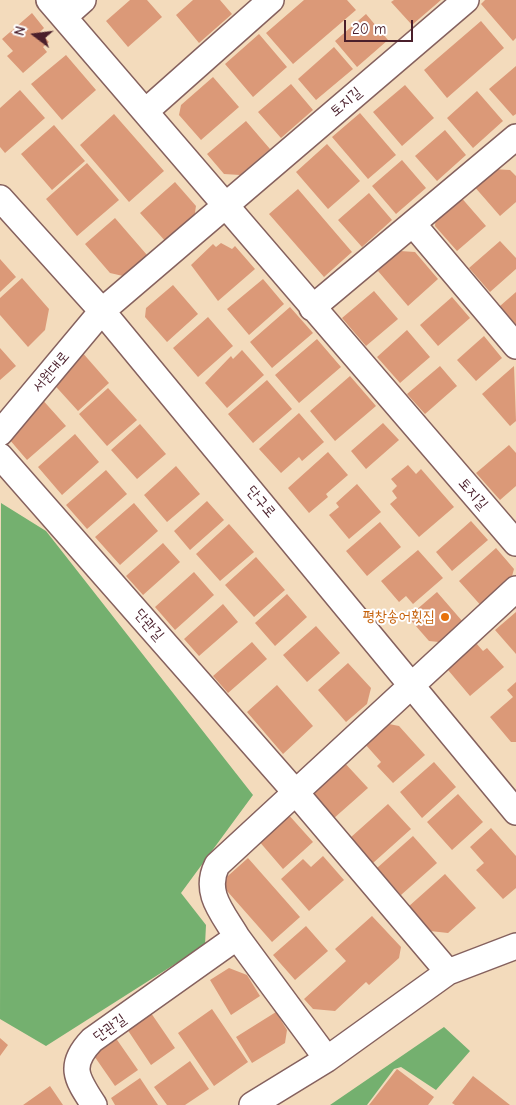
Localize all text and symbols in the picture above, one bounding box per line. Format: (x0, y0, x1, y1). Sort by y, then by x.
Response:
north arrow (10, 10, 60, 60)
scale bar (346, 10, 415, 42)
text: 20 m (352, 20, 386, 38)
text: N (11, 24, 29, 38)
street label: 토지길 (326, 83, 366, 121)
street label: 서원대로 (29, 348, 73, 396)
street label: 토지길 (454, 474, 492, 514)
street label: 단구로 (242, 482, 280, 522)
street label: 단관길 (130, 605, 168, 645)
place label: 평창송어횟집 (363, 608, 435, 626)
marker: 평창송어횟집 (439, 611, 451, 623)
street label: 단관길 (90, 1010, 130, 1046)

